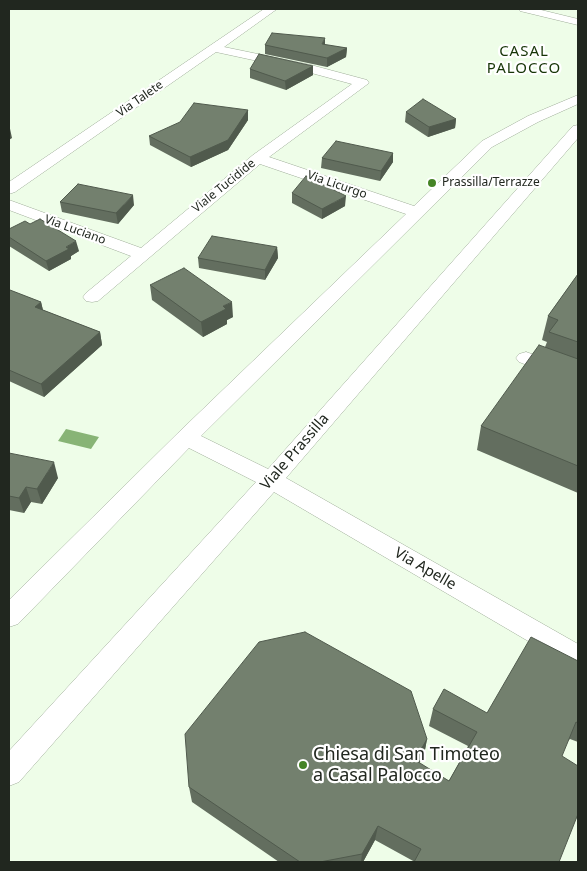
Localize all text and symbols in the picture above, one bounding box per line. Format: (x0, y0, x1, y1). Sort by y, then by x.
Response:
district label: CASAL PALOCCO (486, 43, 562, 78)
street label: Via Talete (114, 78, 166, 120)
street label: Viale Tucidide (190, 156, 258, 216)
street label: Via Licurgo (305, 168, 369, 202)
place label: Prassilla/Terrazze (442, 176, 540, 190)
marker: Prassilla/Terrazze (426, 177, 438, 189)
street label: Via Luciano (42, 212, 108, 248)
street label: Viale Prassilla (257, 410, 333, 494)
street label: Via Apelle (391, 544, 459, 594)
place label: Chiesa di San Timoteo a Casal Palocco (313, 744, 500, 786)
marker: Chiesa di San Timoteo a Casal Palocco (297, 759, 309, 771)

